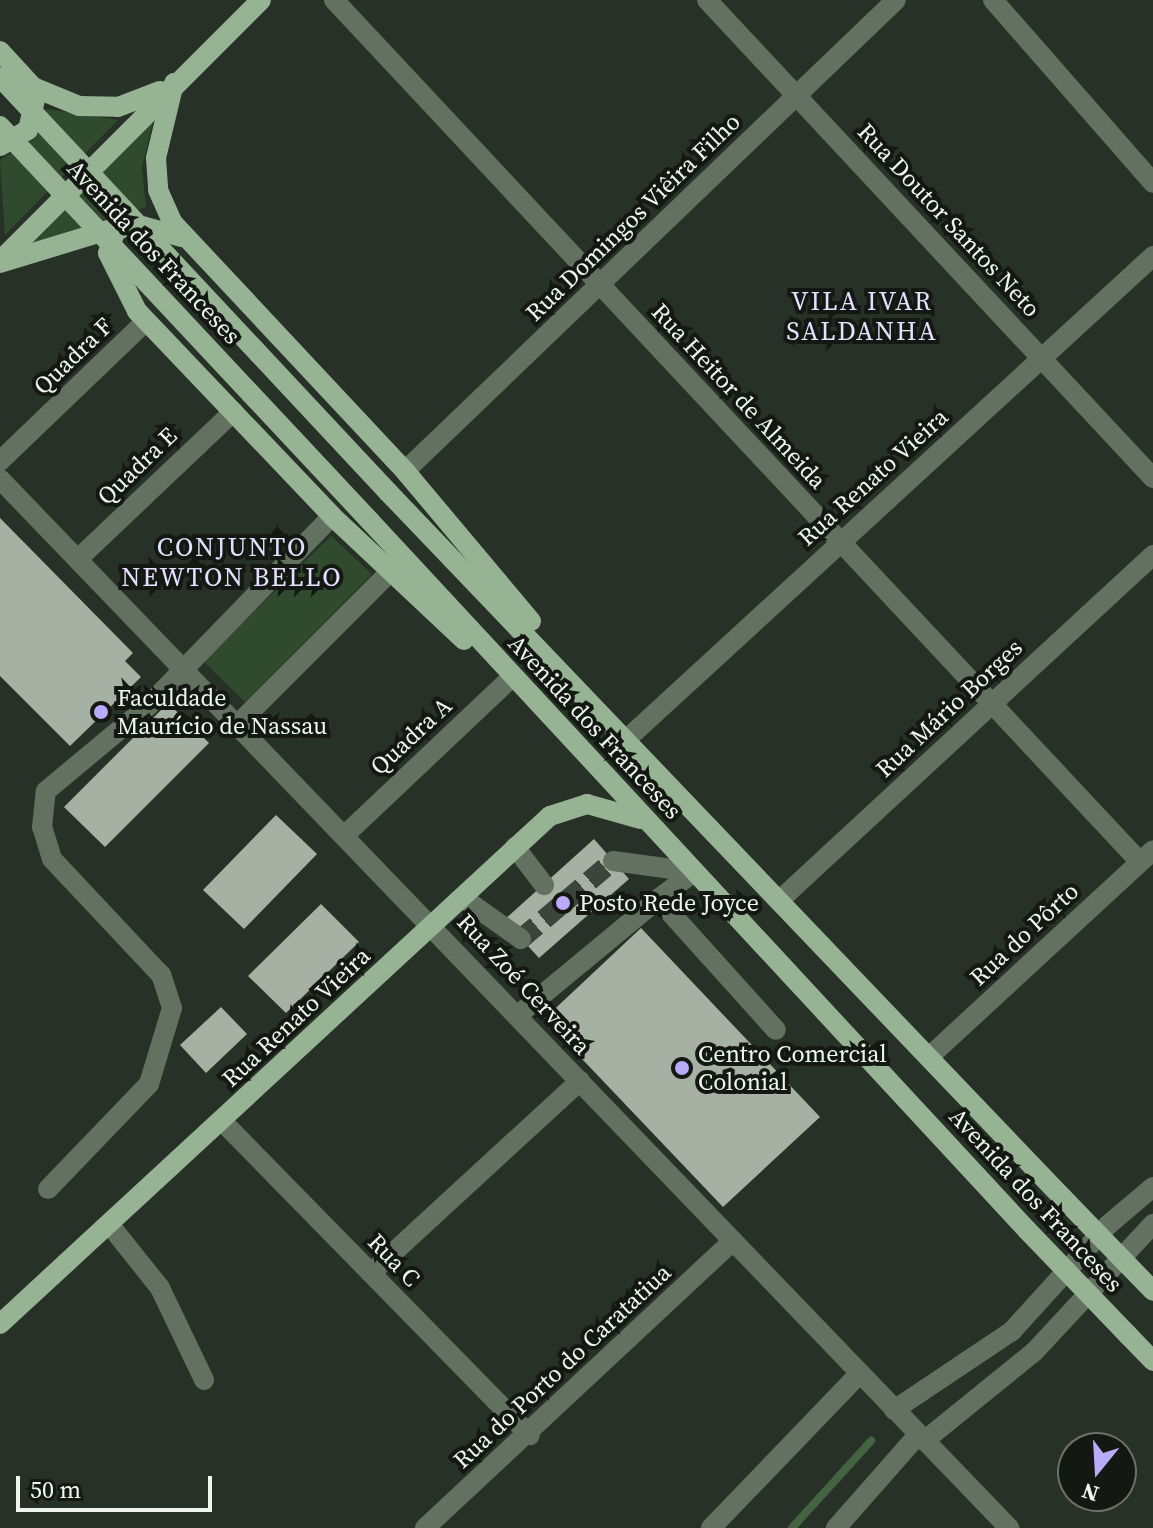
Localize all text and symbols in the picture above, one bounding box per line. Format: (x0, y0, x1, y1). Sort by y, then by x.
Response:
street label: Rua Domingos Viêira Filho (520, 107, 746, 327)
street label: Rua Doutor Santos Neto (852, 117, 1046, 323)
street label: Avenida dos Franceses (61, 154, 247, 350)
district label: VILA IVAR SALDANHA (786, 286, 938, 348)
street label: Rua Heitor de Almeida (646, 297, 832, 495)
street label: Quadra F (28, 311, 118, 401)
street label: Rua Renato Vieira (792, 402, 954, 552)
street label: Quadra E (91, 421, 183, 511)
district label: CONJUNTO NEWTON BELLO (121, 532, 343, 594)
street label: Avenida dos Franceses (502, 629, 688, 825)
street label: Rua Mário Borges (870, 633, 1028, 783)
place label: Faculdade Maurício de Nassau (117, 684, 327, 740)
street label: Quadra A (364, 691, 458, 781)
marker: Faculdade Maurício de Nassau (92, 703, 110, 721)
street label: Rua do Pôrto (964, 876, 1084, 992)
place label: Posto Rede Joyce (579, 889, 759, 917)
marker: Posto Rede Joyce (554, 894, 572, 912)
street label: Rua Zoé Cerveira (451, 908, 597, 1060)
street label: Rua Renato Vieira (216, 941, 376, 1093)
place label: Centro Comercial Colonial (698, 1040, 887, 1096)
marker: Centro Comercial Colonial (673, 1059, 691, 1077)
street label: Avenida dos Franceses (943, 1102, 1129, 1298)
street label: Rua C (362, 1228, 426, 1292)
street label: Rua do Porto do Caratatiua (447, 1258, 677, 1474)
north arrow (1057, 1432, 1137, 1512)
scale bar (20, 1460, 216, 1510)
text: 50 m (30, 1473, 81, 1506)
text: N (1078, 1476, 1102, 1510)

